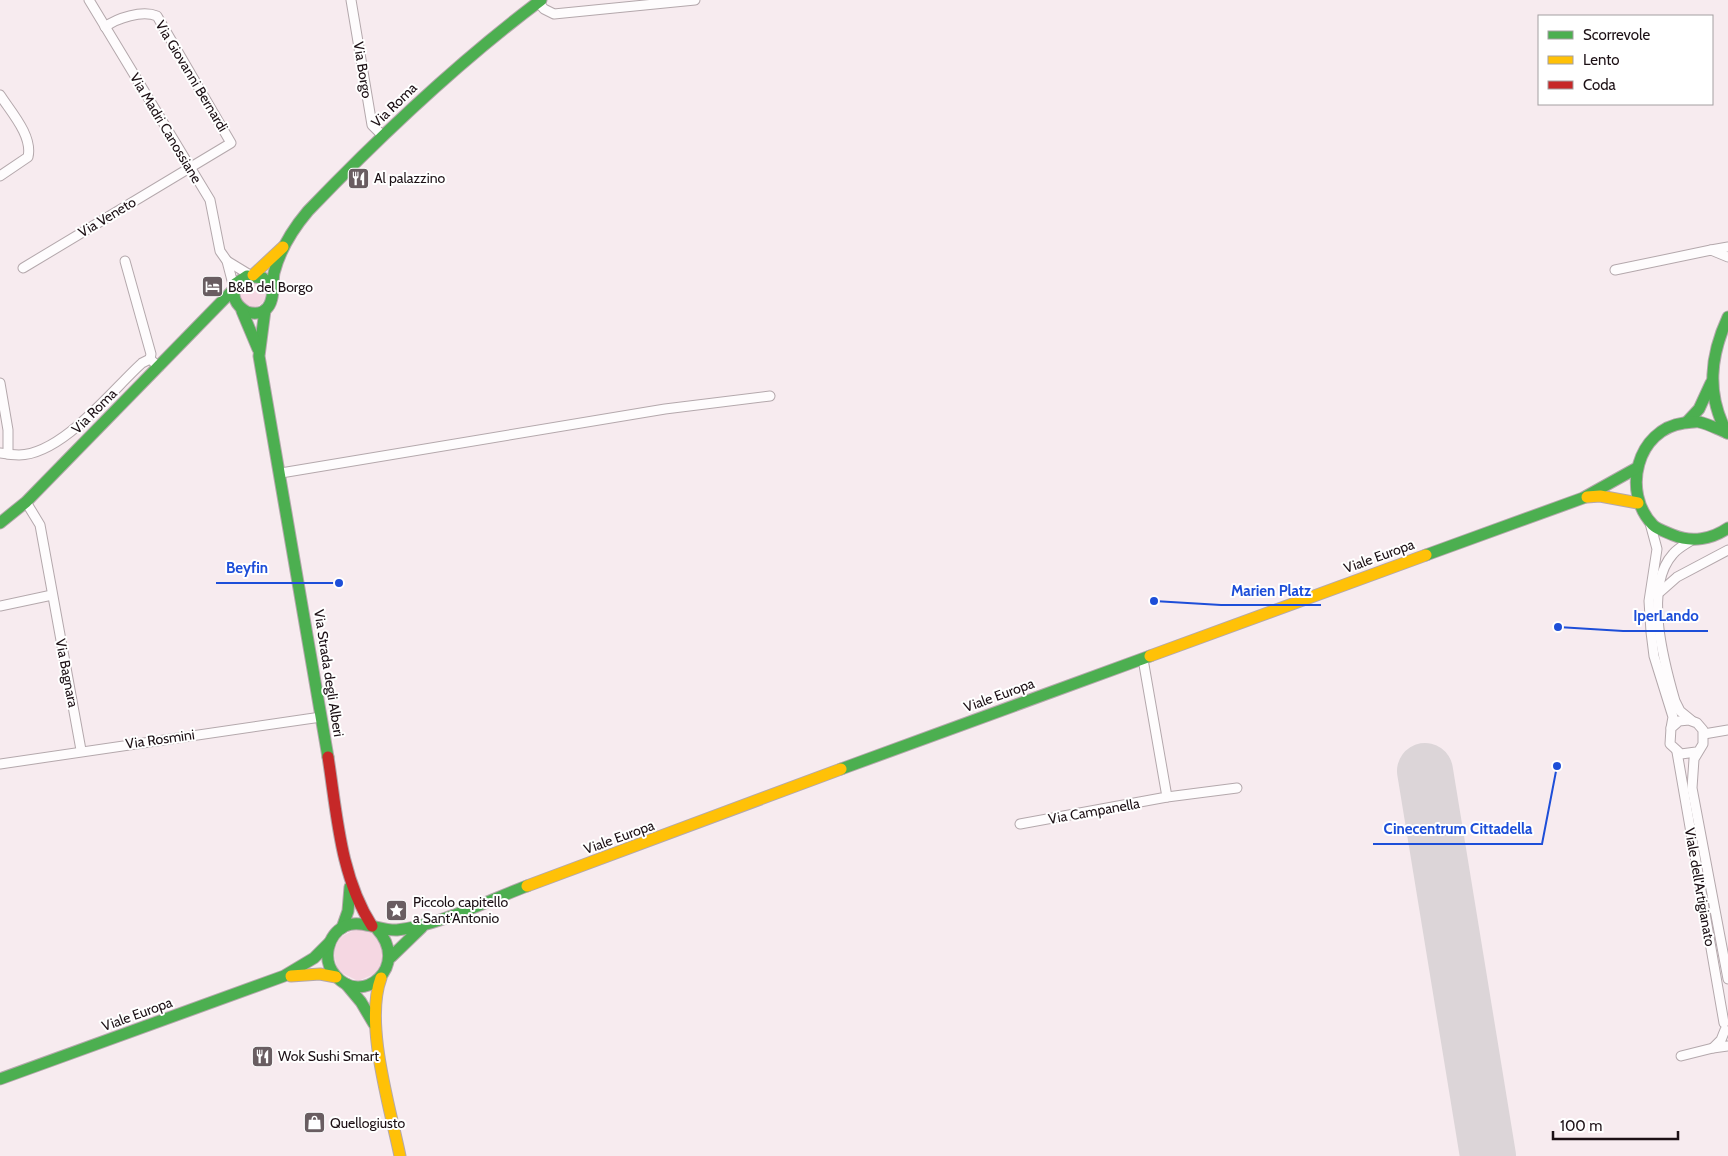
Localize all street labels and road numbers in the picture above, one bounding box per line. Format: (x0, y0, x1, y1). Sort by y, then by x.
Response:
street label: Via Giovanni Bernardi (152, 17, 232, 135)
street label: Via Borgo (350, 40, 376, 100)
street label: Via Madri Canossiane (126, 70, 206, 186)
street label: Via Roma (367, 79, 421, 131)
street label: Via Veneto (75, 193, 139, 241)
street label: Via Roma (68, 384, 121, 437)
street label: Viale Europa (1341, 535, 1417, 577)
street label: Via Strada degli Alberi (310, 608, 348, 738)
street label: Via Bagnara (52, 637, 83, 709)
street label: Viale Europa (961, 674, 1037, 716)
street label: Via Rosmini (124, 725, 196, 753)
street label: Via Campanella (1047, 794, 1141, 828)
street label: Viale Europa (581, 816, 657, 858)
street label: Viale dell'Artigianato (1681, 826, 1719, 948)
street label: Viale Europa (99, 993, 175, 1035)

